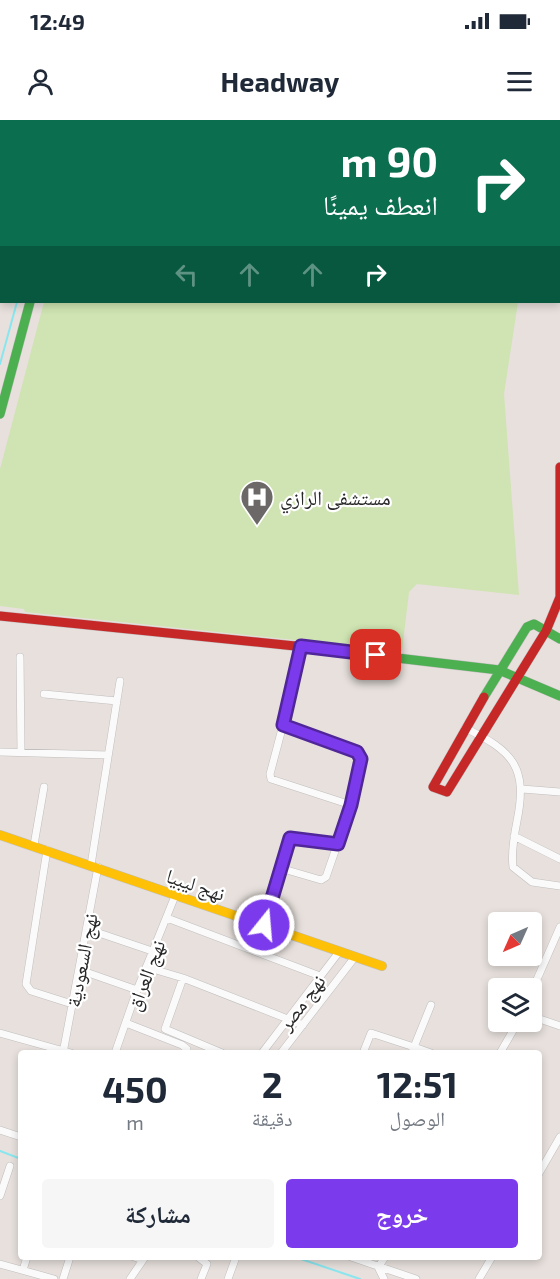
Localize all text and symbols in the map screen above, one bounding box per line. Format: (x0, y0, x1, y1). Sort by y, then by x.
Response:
text: 12:49 (30, 8, 85, 34)
icon: person (24, 65, 57, 98)
text: Headway (221, 65, 339, 97)
icon: menu (503, 65, 536, 98)
text: 90 m (341, 135, 438, 185)
icon: right (459, 144, 537, 222)
text: انعطف يمينًا (323, 188, 438, 220)
icon: left (170, 258, 203, 291)
icon: ahead (233, 258, 266, 291)
icon: ahead (296, 258, 329, 291)
icon: right (359, 258, 392, 291)
hospital icon: مستشفى الرازي (239, 479, 275, 526)
place label: مستشفى الرازي (280, 485, 391, 514)
pin (350, 629, 401, 680)
icon: arrive (359, 638, 392, 671)
street label: نهج ليبيا (163, 863, 228, 907)
position arrow (232, 893, 296, 957)
street label: نهج السعودية (60, 911, 104, 1009)
north arrow (488, 912, 542, 966)
map controls (488, 912, 542, 1032)
street label: نهج العراق (121, 936, 171, 1015)
street label: نهج مصر (272, 969, 331, 1037)
button: layers (488, 978, 542, 1032)
text: 2 (262, 1062, 283, 1105)
text: 12:51 (377, 1062, 458, 1105)
text: 450 (102, 1067, 168, 1110)
text: دقيقة (252, 1106, 293, 1130)
text: الوصول (390, 1106, 445, 1130)
text: m (126, 1110, 144, 1134)
button: مشاركة (42, 1179, 274, 1248)
button: خروج (286, 1179, 518, 1248)

